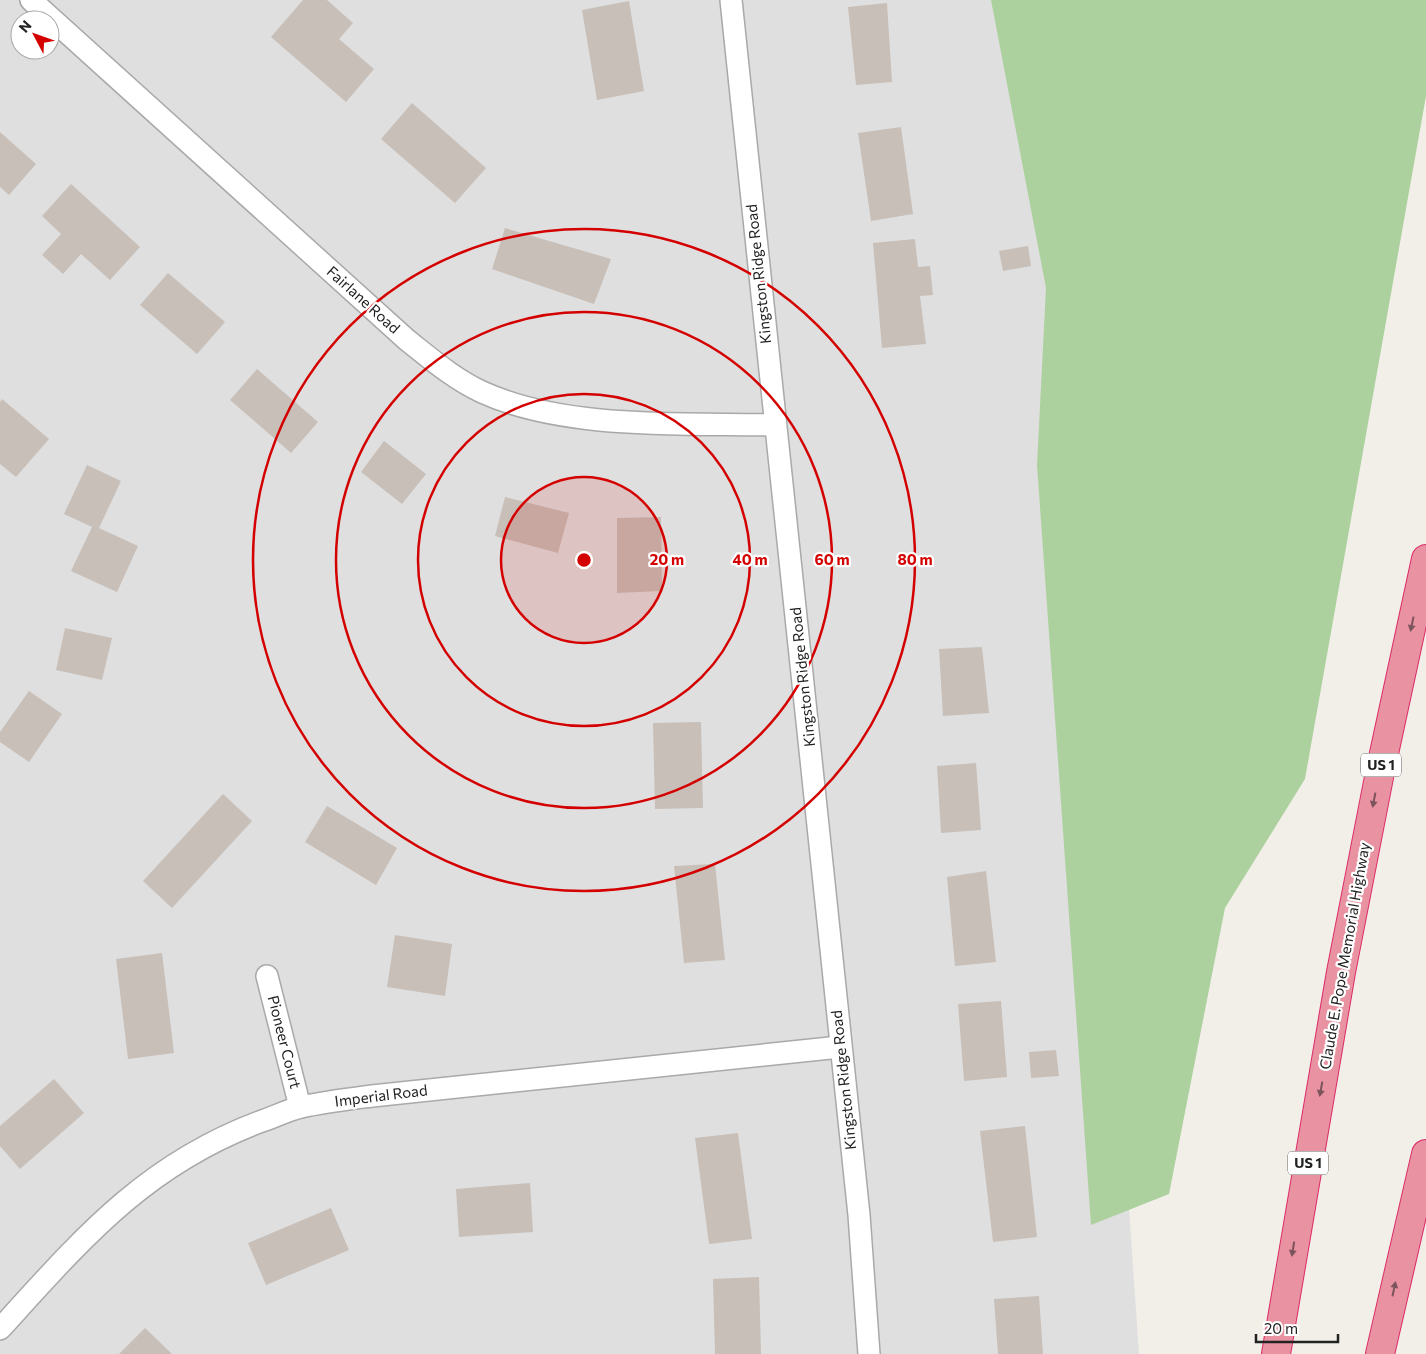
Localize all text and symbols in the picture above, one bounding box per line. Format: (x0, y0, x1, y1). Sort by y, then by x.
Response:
north arrow (10, 10, 60, 60)
text: N (15, 17, 35, 36)
street label: Kingston Ridge Road (742, 203, 774, 345)
street label: Fairlane Road (323, 262, 404, 337)
text: 20 m (650, 550, 684, 568)
text: 40 m (732, 550, 768, 568)
text: 60 m (814, 550, 850, 568)
text: 80 m (897, 550, 933, 568)
centre of rings (575, 551, 593, 569)
street label: Kingston Ridge Road (786, 606, 818, 748)
one-way arrow (1408, 617, 1416, 632)
road number: US 1 (1361, 754, 1401, 776)
one-way arrow (1370, 792, 1378, 808)
street label: Claude E. Pope Memorial Highway (1315, 841, 1373, 1071)
street label: Pioneer Court (265, 993, 305, 1090)
street label: Kingston Ridge Road (827, 1009, 859, 1151)
street label: Imperial Road (333, 1080, 428, 1110)
one-way arrow (1316, 1082, 1324, 1098)
road number: US 1 (1288, 1152, 1328, 1174)
one-way arrow (1289, 1242, 1297, 1258)
one-way arrow (1390, 1282, 1398, 1297)
scale bar (1256, 1312, 1338, 1344)
text: 20 m (1264, 1319, 1298, 1337)

